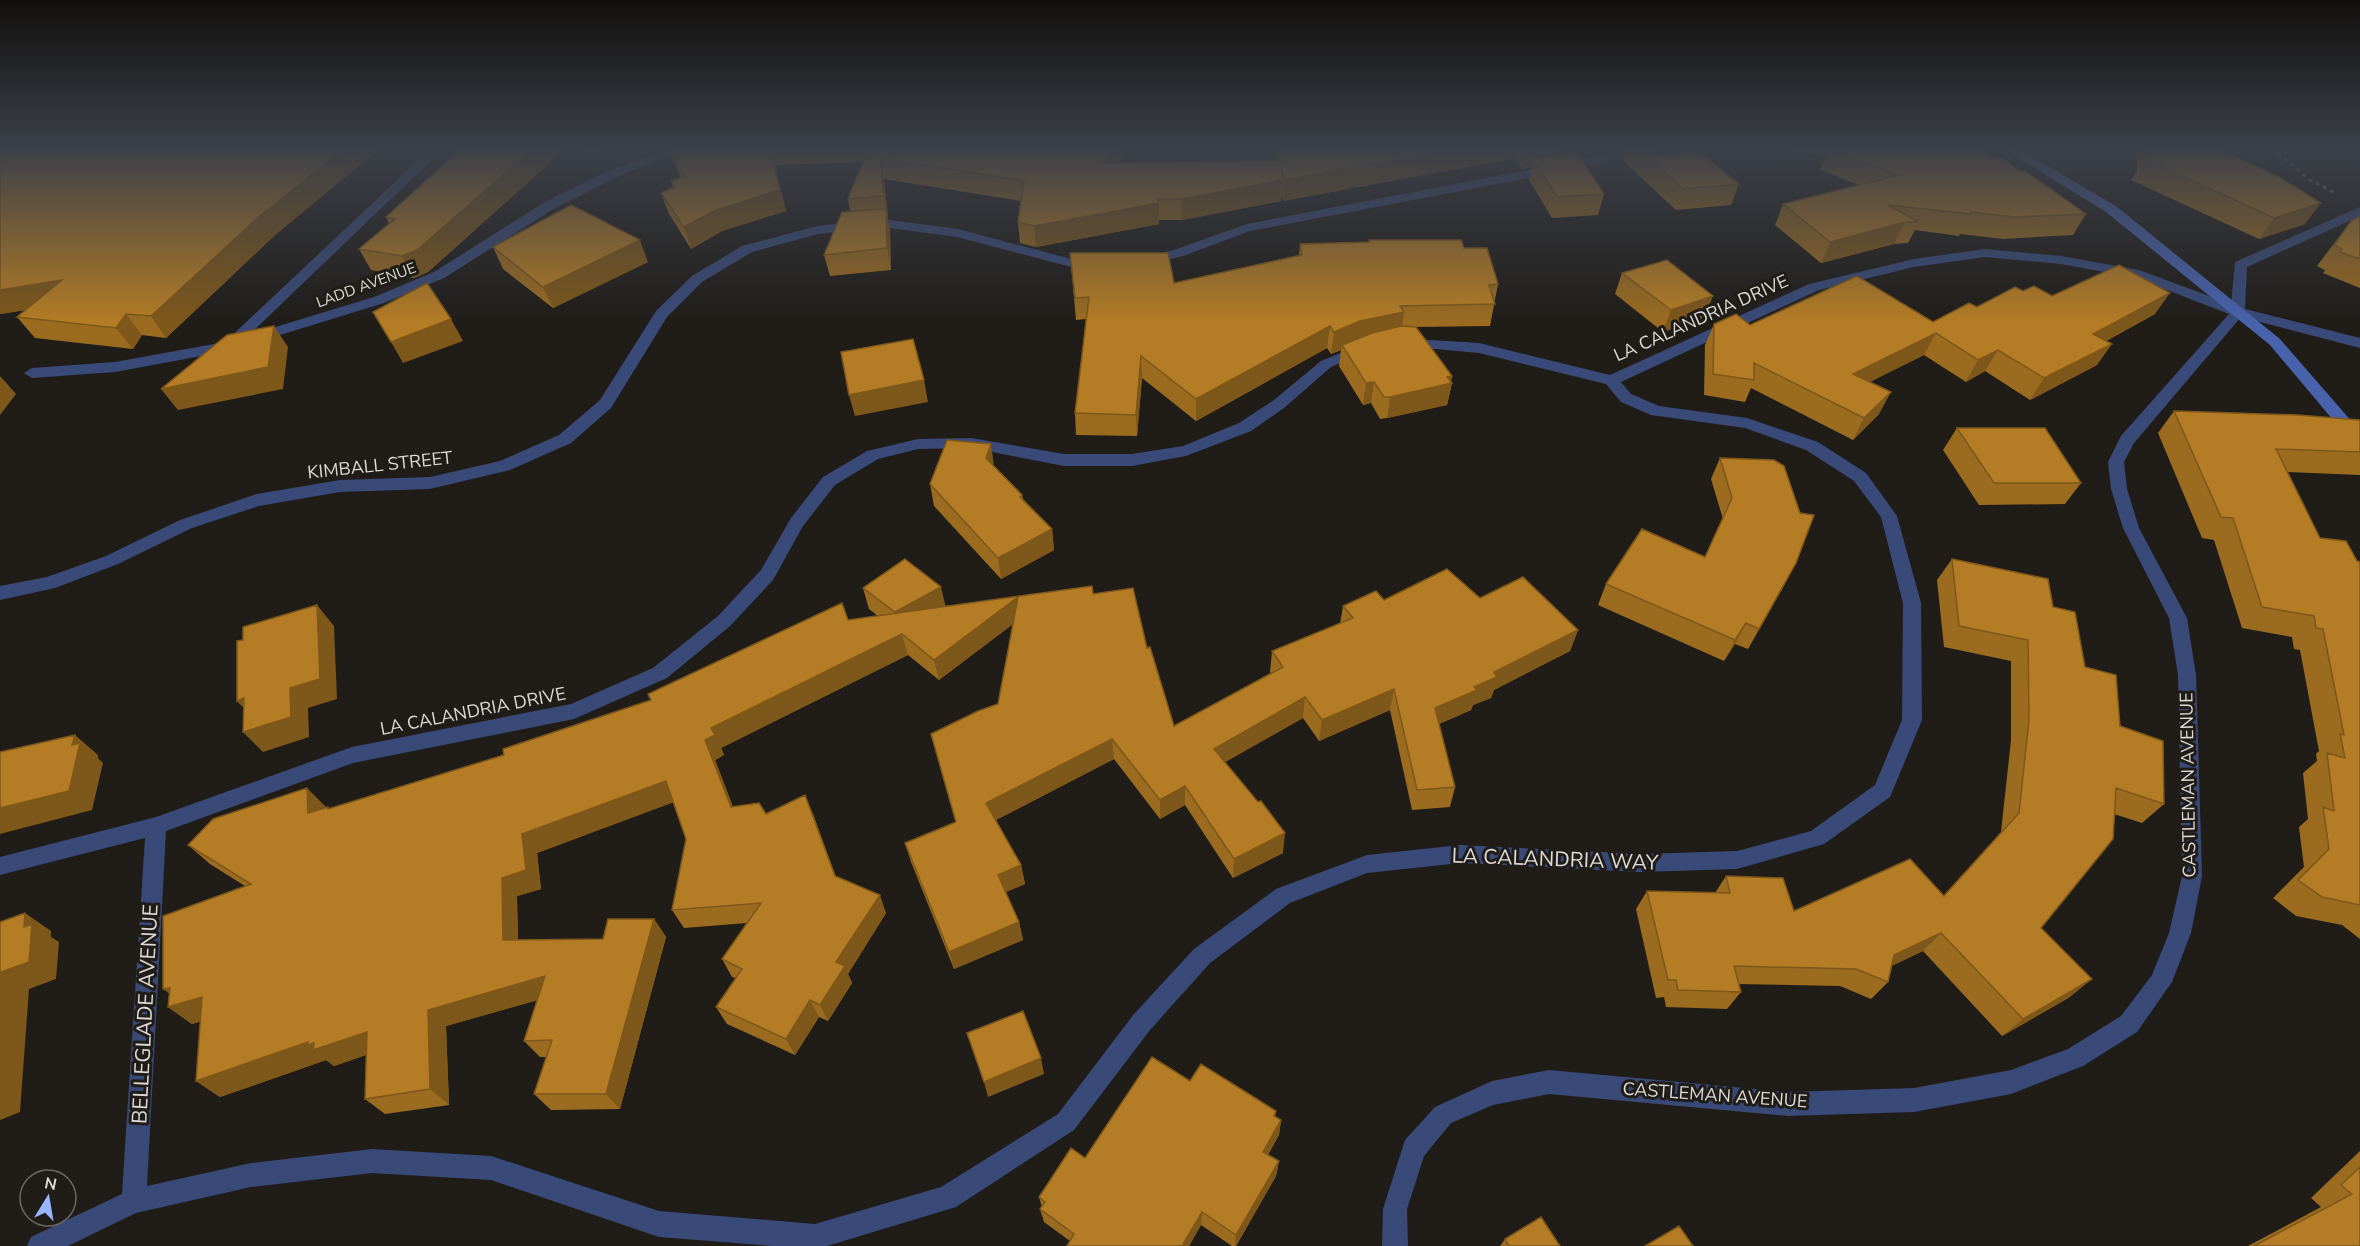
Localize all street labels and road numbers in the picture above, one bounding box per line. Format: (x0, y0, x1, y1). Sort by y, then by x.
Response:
street label: LADD AVENUE (313, 258, 419, 312)
street label: LA CALANDRIA DRIVE (1610, 269, 1792, 367)
street label: KIMBALL STREET (306, 445, 454, 485)
street label: LA CALANDRIA DRIVE (378, 681, 568, 741)
street label: CASTLEMAN AVENUE (2174, 692, 2202, 878)
street label: LA CALANDRIA WAY (1451, 841, 1659, 877)
street label: BELLEGLADE AVENUE (125, 903, 165, 1125)
street label: CASTLEMAN AVENUE (1622, 1077, 1808, 1113)

